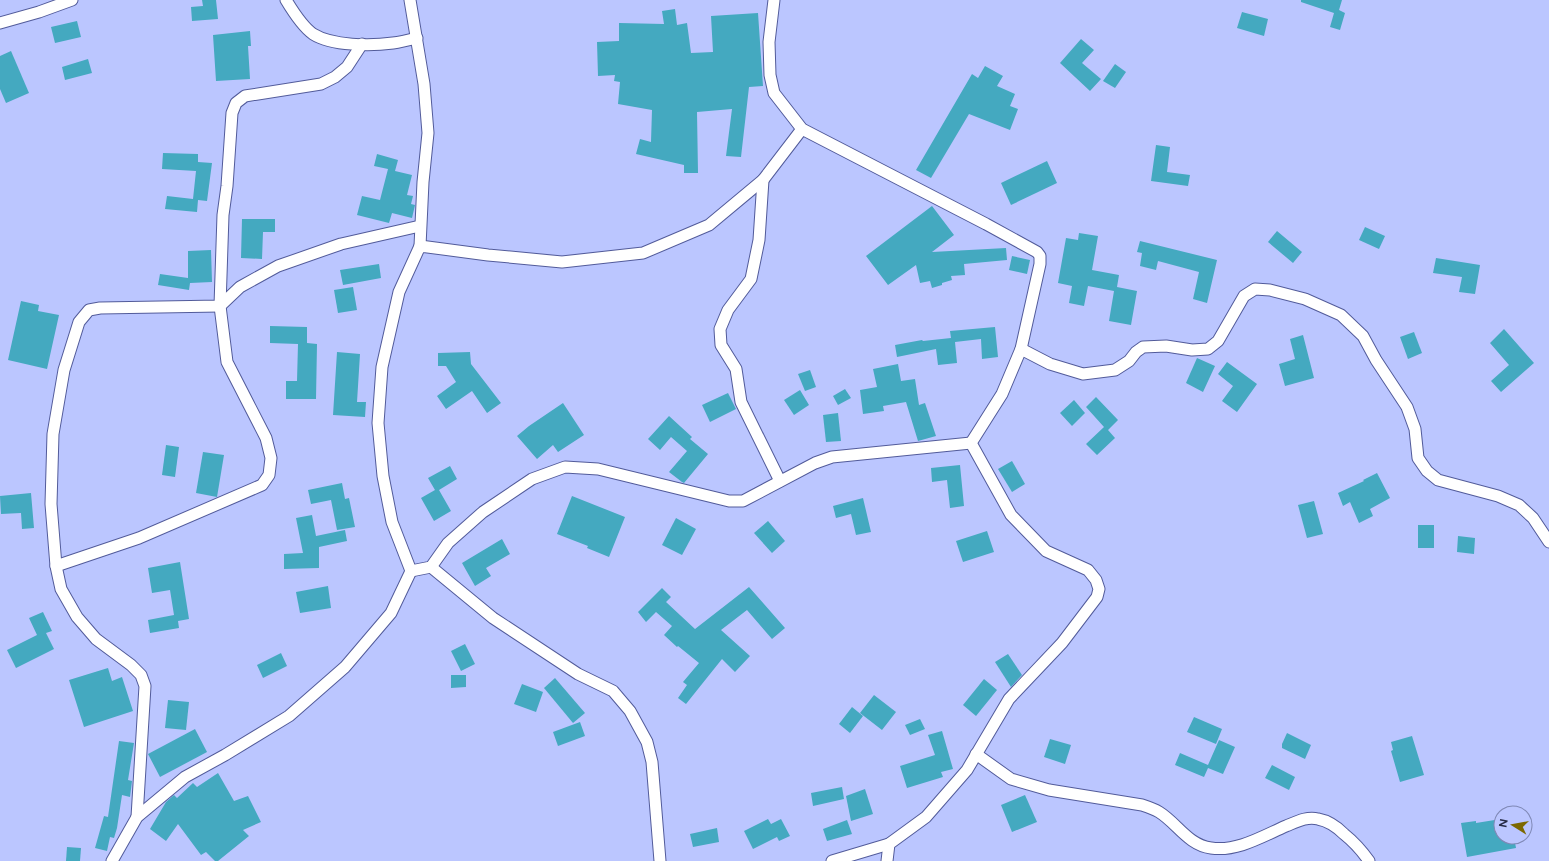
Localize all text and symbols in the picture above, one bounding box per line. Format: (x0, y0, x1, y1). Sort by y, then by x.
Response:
north arrow (1493, 805, 1533, 845)
text: N (1496, 818, 1511, 829)

